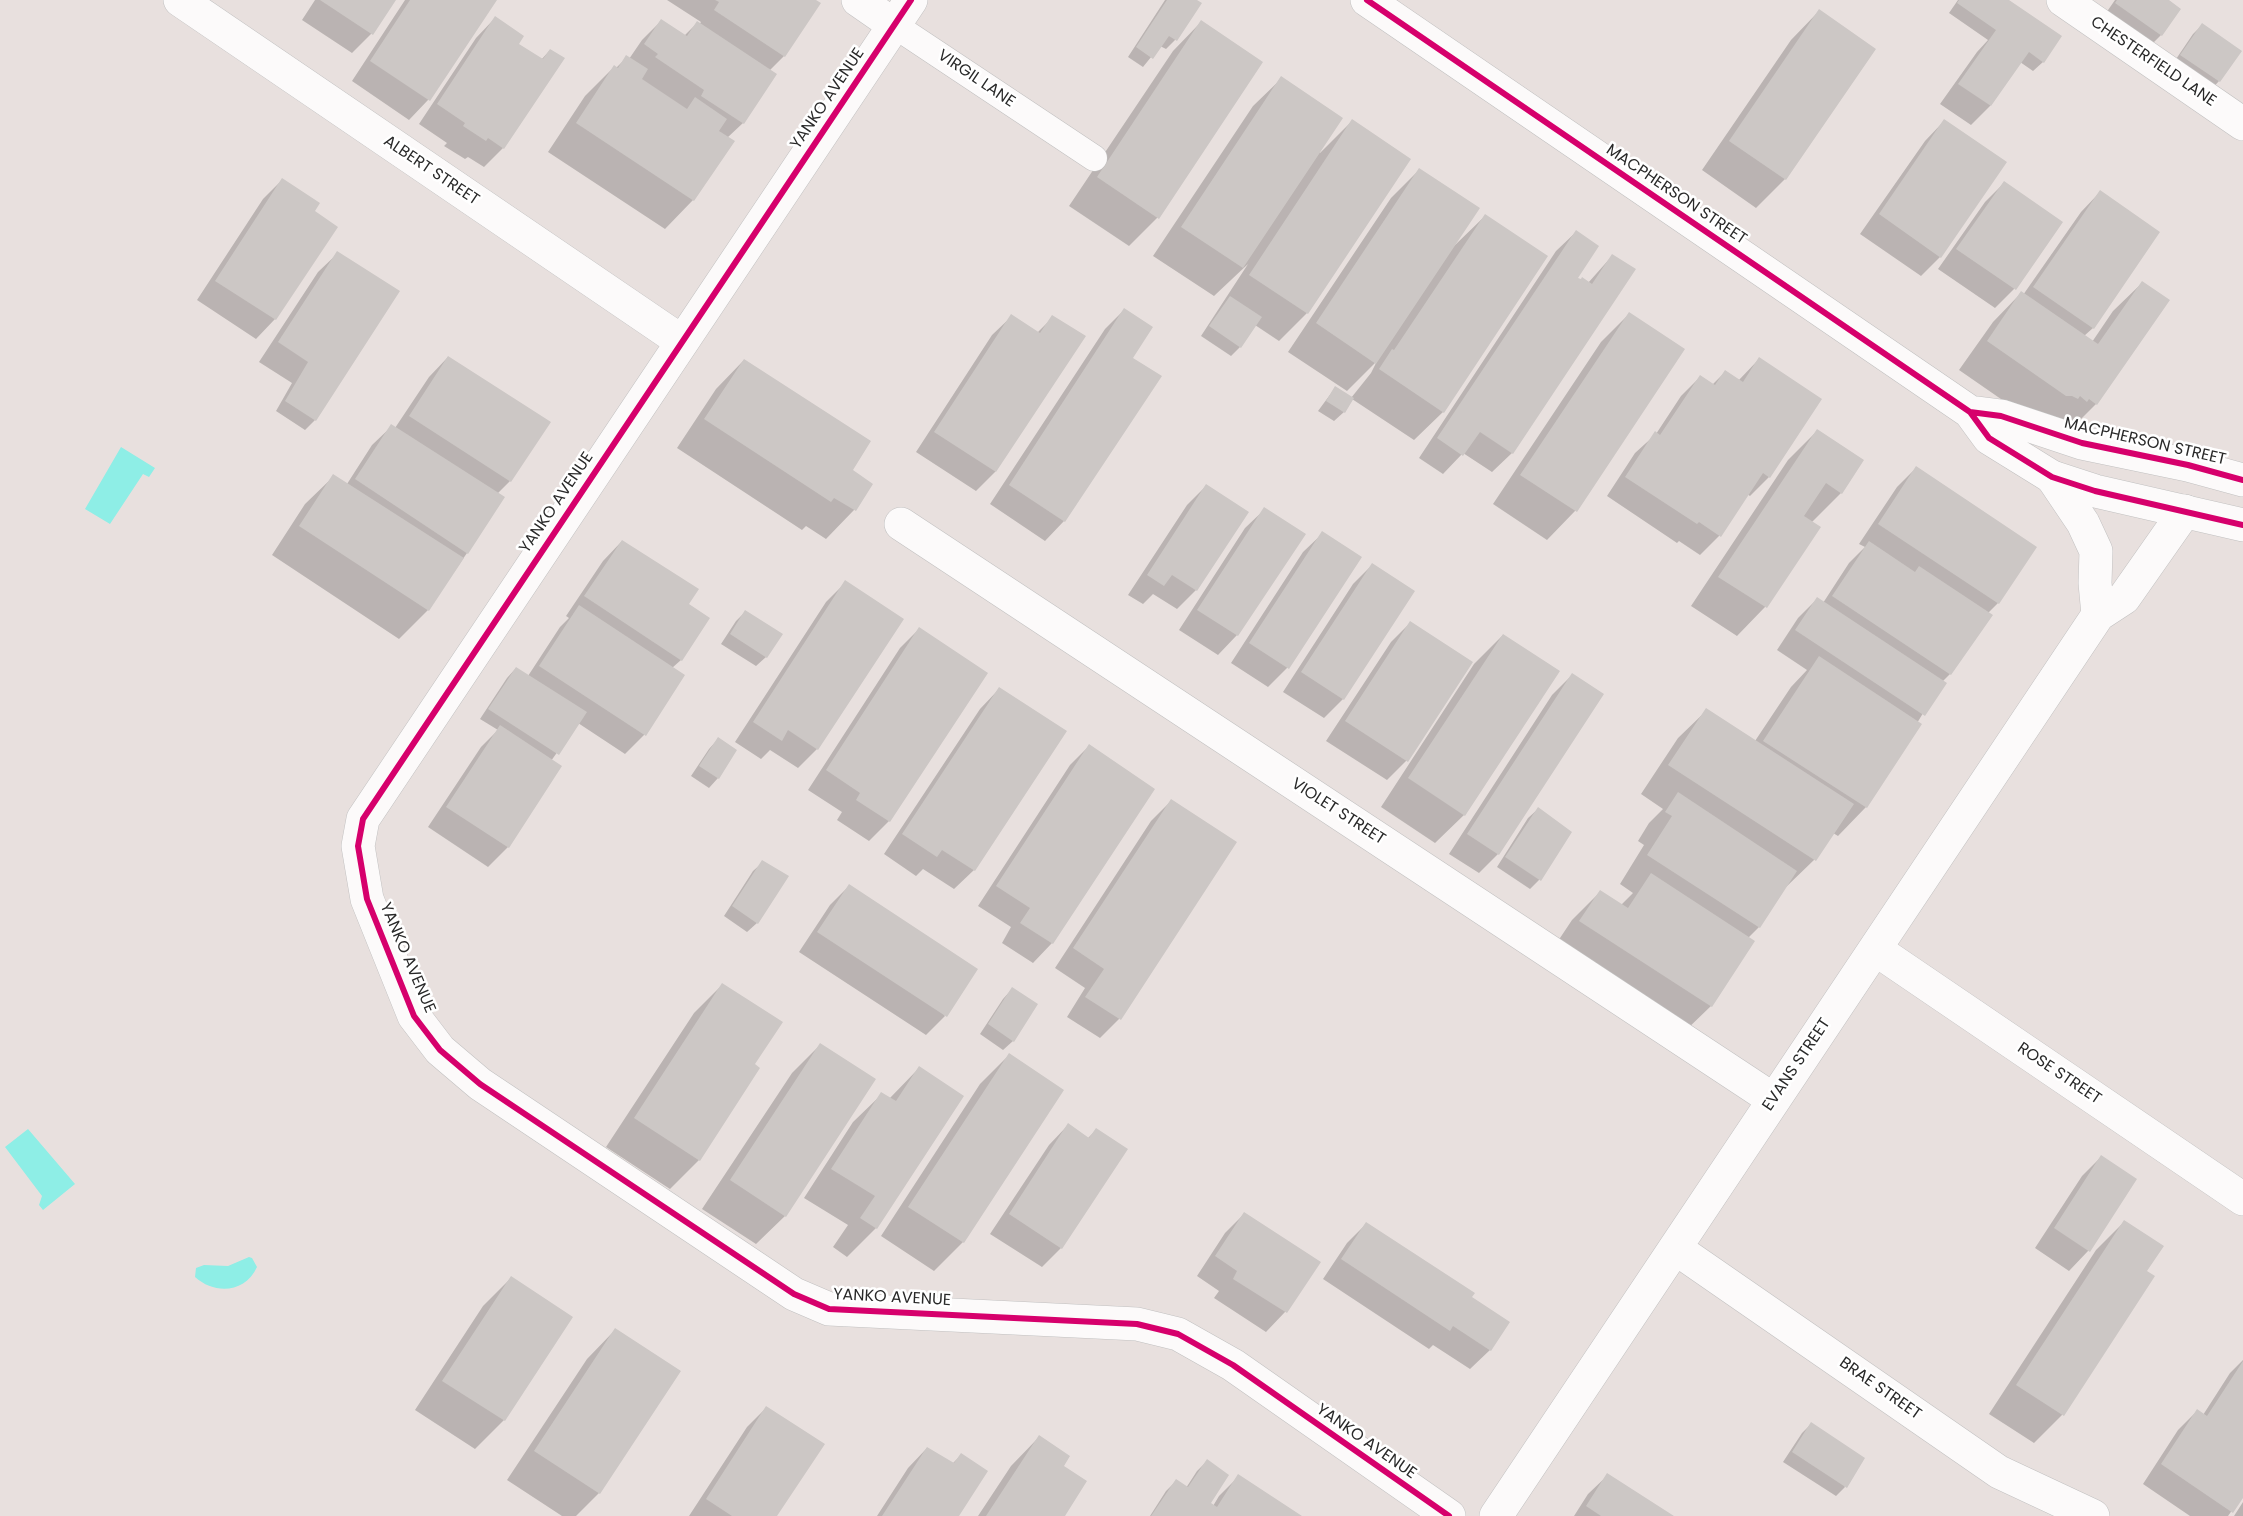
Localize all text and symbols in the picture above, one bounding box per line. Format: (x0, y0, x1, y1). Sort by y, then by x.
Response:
street label: CHESTERFIELD LANE (2087, 13, 2219, 111)
street label: YANKO AVENUE (787, 45, 869, 153)
street label: VIRGIL LANE (934, 46, 1018, 112)
street label: ALBERT STREET (380, 132, 482, 210)
street label: MACPHERSON STREET (1602, 141, 1750, 249)
street label: MACPHERSON STREET (2062, 414, 2228, 470)
street label: YANKO AVENUE (516, 449, 598, 557)
street label: VIOLET STREET (1287, 774, 1389, 850)
street label: YANKO AVENUE (375, 900, 439, 1016)
street label: EVANS STREET (1759, 1015, 1835, 1115)
street label: ROSE STREET (2013, 1039, 2105, 1109)
street label: YANKO AVENUE (833, 1285, 951, 1311)
street label: BRAE STREET (1835, 1354, 1925, 1424)
street label: YANKO AVENUE (1312, 1400, 1420, 1484)

